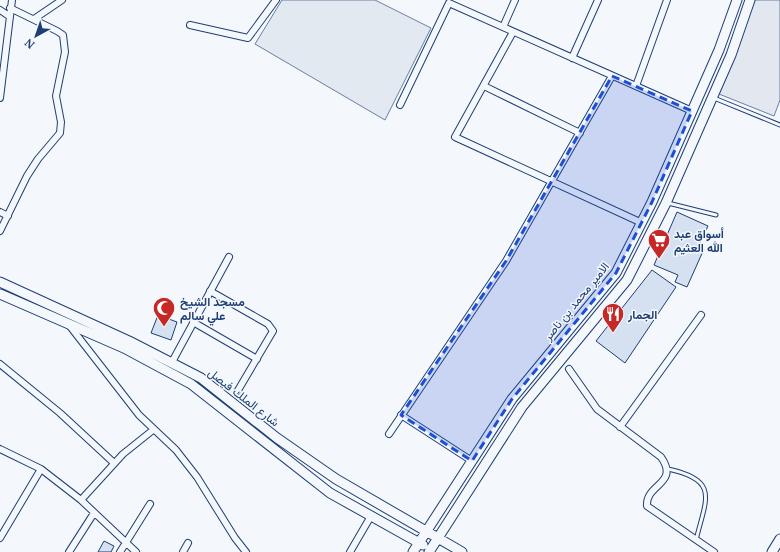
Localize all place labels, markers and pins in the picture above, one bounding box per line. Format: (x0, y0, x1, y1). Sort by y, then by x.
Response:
place label: أسواق عبد الله العثيم (674, 225, 724, 256)
supermarket icon: أسواق عبد الله العثيم (646, 227, 672, 260)
place label: مسجد الشيخ علي سالم (180, 293, 245, 326)
mosque icon: مسجد الشيخ علي سالم (151, 295, 177, 328)
restaurant icon: الجمار (600, 301, 626, 334)
place label: الجمار (627, 306, 657, 323)

